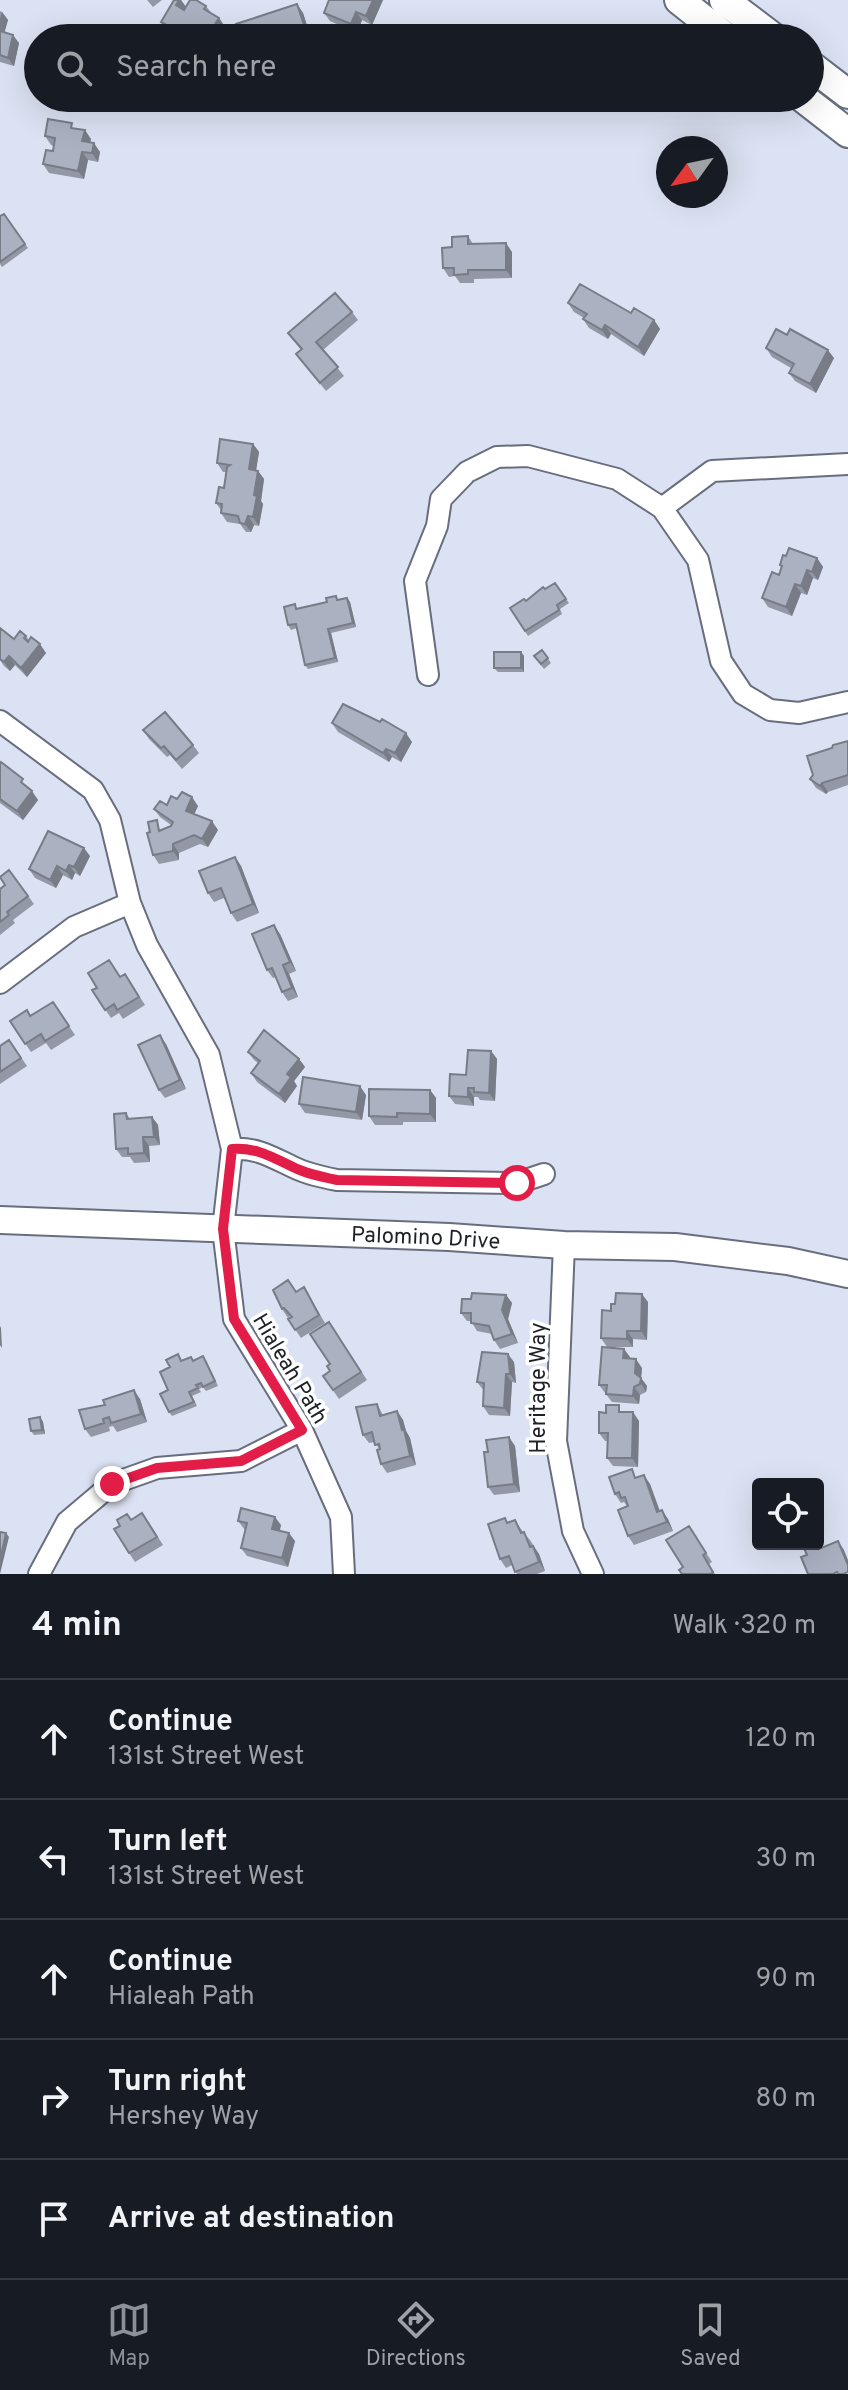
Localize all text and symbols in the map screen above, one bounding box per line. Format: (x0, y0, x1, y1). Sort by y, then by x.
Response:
search box (24, 24, 824, 112)
icon: search (52, 46, 96, 90)
text: Search here (116, 50, 276, 87)
north arrow (656, 136, 728, 208)
route start (499, 1165, 535, 1201)
street label: Palomino Drive (350, 1222, 501, 1257)
street label: Hialeah Path (245, 1309, 332, 1429)
street label: Heritage Way (526, 1322, 553, 1454)
route end (94, 1466, 130, 1502)
map controls (752, 1478, 824, 1550)
button: locate (752, 1478, 824, 1550)
text: 4 min (32, 1605, 122, 1648)
text: Walk · 320 m (672, 1610, 816, 1643)
text: Continue (108, 1704, 233, 1741)
icon: ahead (32, 1717, 76, 1761)
text: 120 m (746, 1723, 816, 1756)
text: 131st Street West (108, 1741, 304, 1774)
text: Turn left (108, 1824, 228, 1861)
icon: left (32, 1837, 76, 1881)
text: 30 m (756, 1843, 816, 1876)
text: 131st Street West (108, 1861, 304, 1894)
text: Continue (108, 1944, 233, 1981)
icon: ahead (32, 1957, 76, 2001)
text: 90 m (756, 1963, 816, 1996)
text: Hialeah Path (108, 1981, 255, 2014)
text: Turn right (108, 2064, 246, 2101)
icon: right (32, 2077, 76, 2121)
text: 80 m (756, 2083, 816, 2116)
text: Hershey Way (108, 2101, 259, 2134)
icon: arrive (32, 2197, 76, 2241)
text: Arrive at destination (108, 2201, 394, 2238)
tab: Map (107, 2298, 151, 2373)
tab: Directions (366, 2298, 466, 2373)
tab: Saved (680, 2298, 741, 2373)

